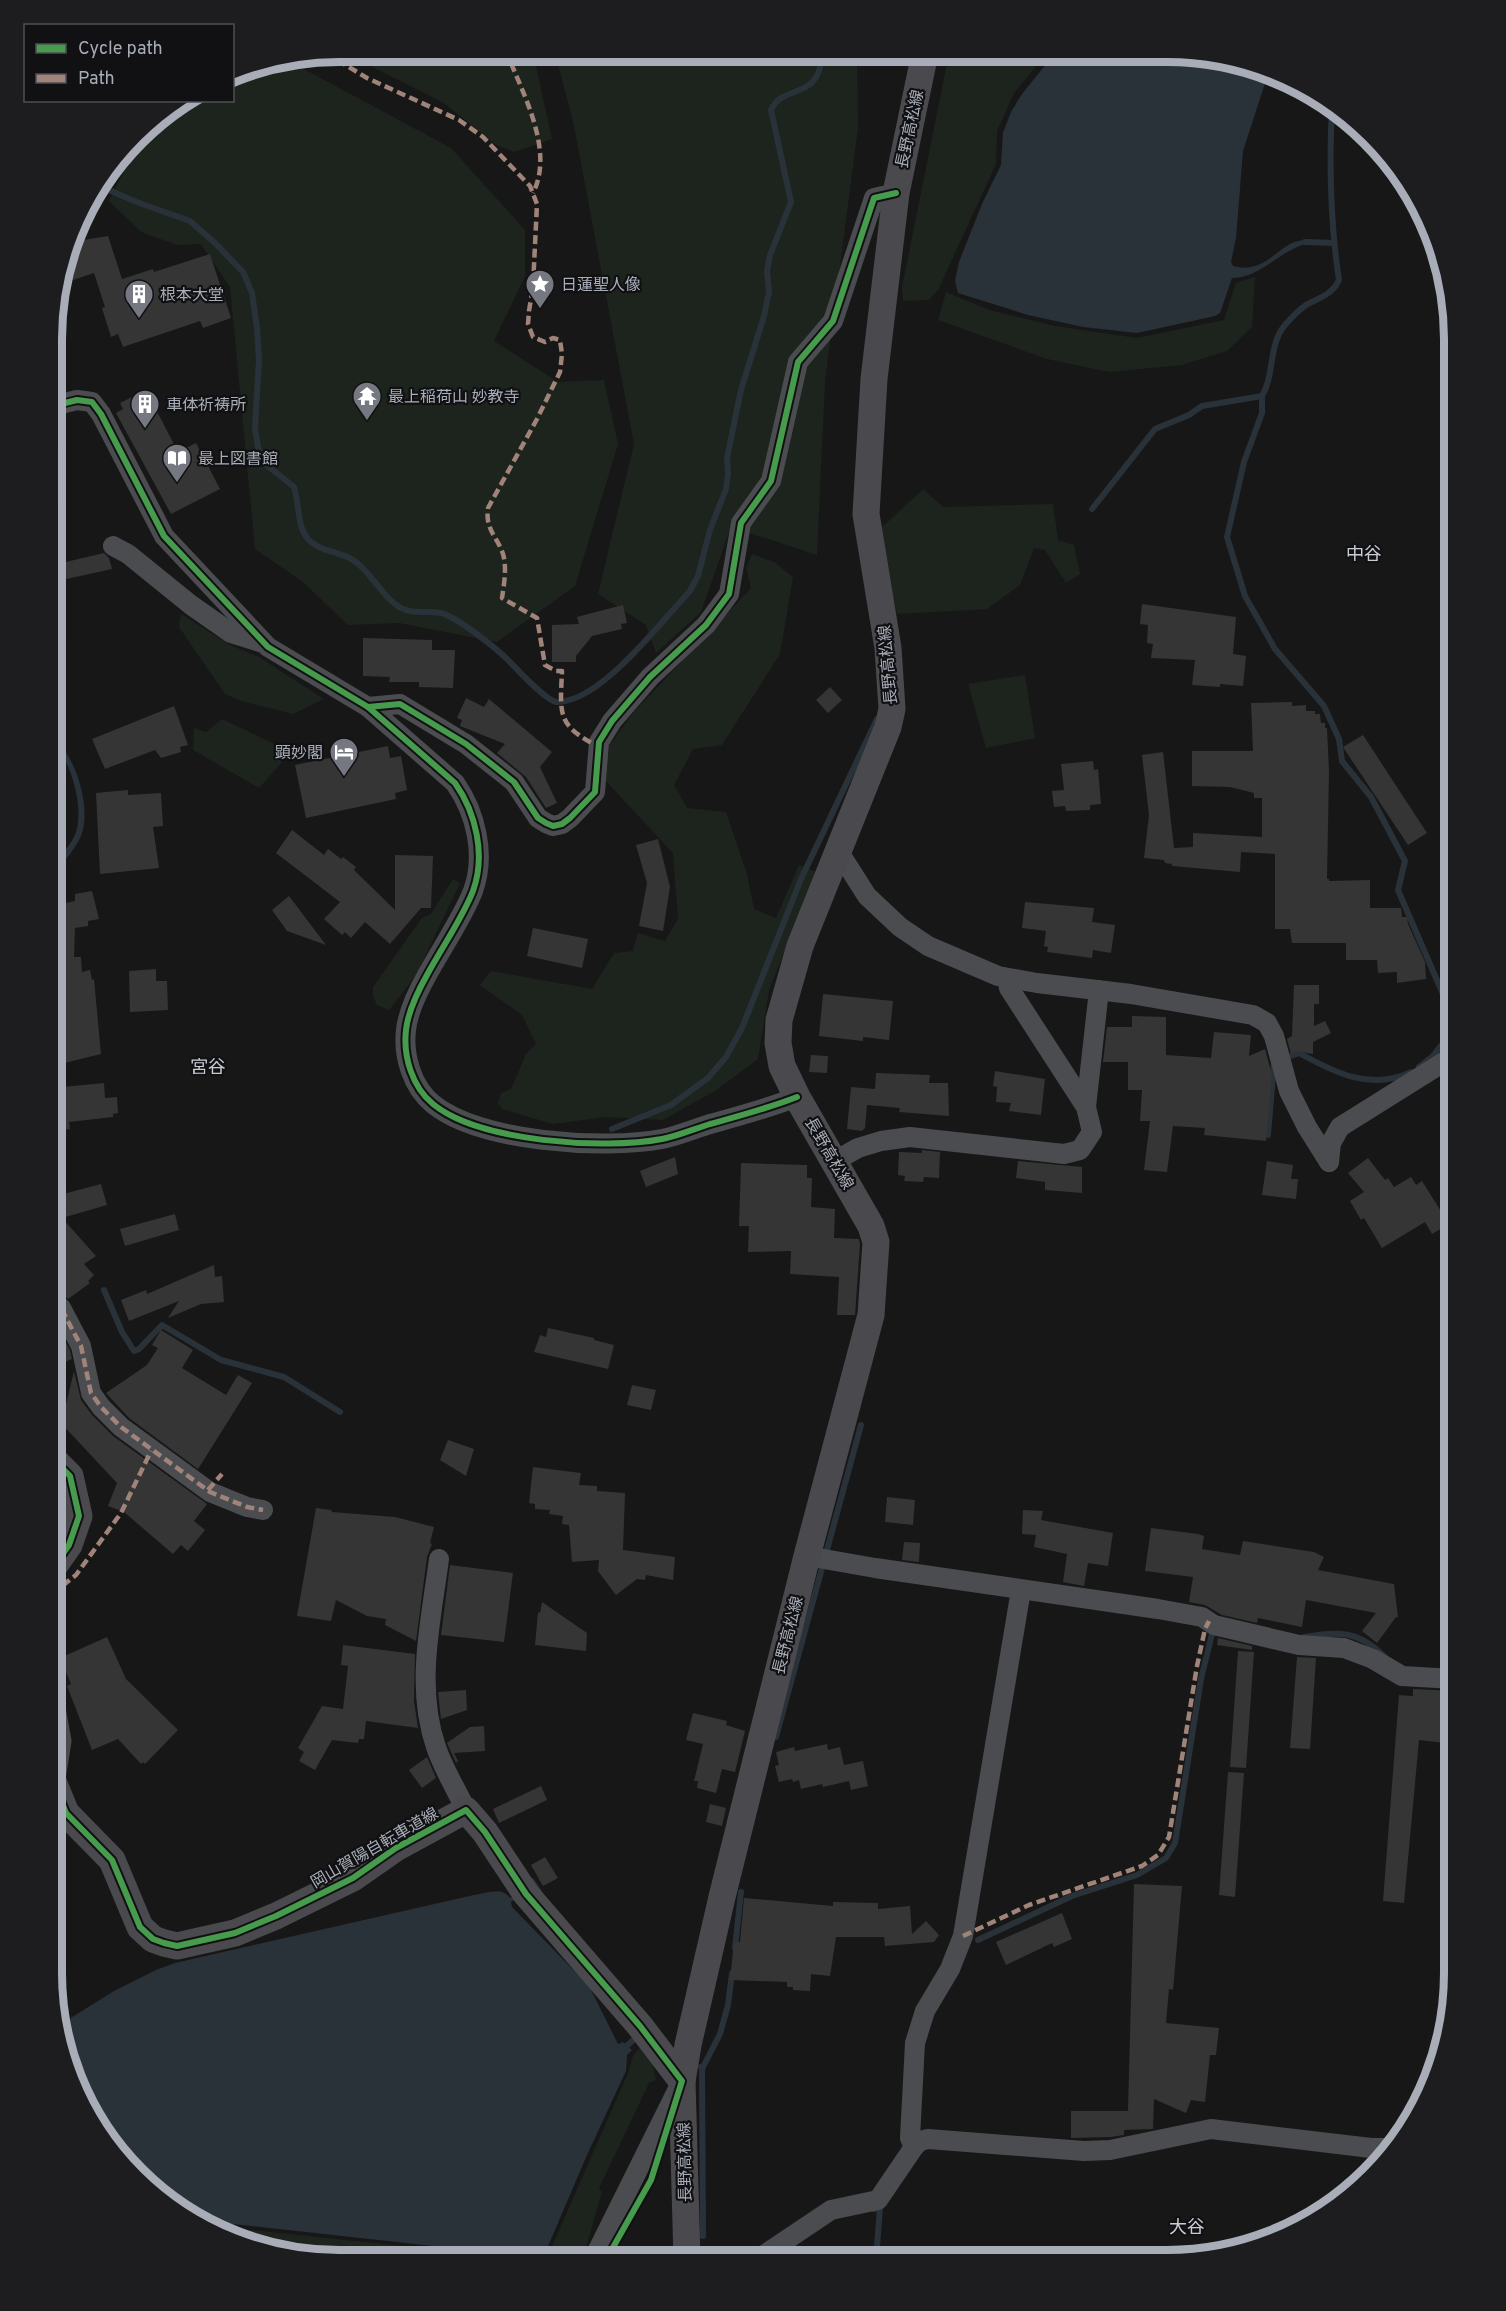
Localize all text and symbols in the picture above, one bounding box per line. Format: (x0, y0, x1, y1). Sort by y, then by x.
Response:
legend (24, 24, 234, 102)
text: Cycle path (78, 38, 163, 61)
text: Path (78, 68, 115, 91)
street label: 長野高松線 (893, 88, 929, 171)
place icon: 日蓮聖人像 (524, 268, 556, 310)
place label: 日蓮聖人像 (561, 276, 641, 296)
building icon: 根本大堂 (123, 278, 155, 320)
place label: 根本大堂 (160, 286, 224, 306)
temple icon: 最上稲荷山 妙教寺 (351, 380, 383, 422)
building icon: 車体祈祷所 (129, 388, 161, 430)
place label: 最上稲荷山 妙教寺 (388, 388, 520, 408)
place label: 車体祈祷所 (166, 396, 246, 416)
library icon: 最上図書館 (161, 442, 193, 484)
place label: 最上図書館 (198, 450, 278, 470)
district label: 中谷 (1346, 544, 1382, 567)
street label: 長野高松線 (876, 624, 902, 706)
hotel icon: 顕妙閣 (328, 736, 360, 778)
place label: 顕妙閣 (275, 744, 323, 764)
district label: 宮谷 (190, 1057, 226, 1080)
street label: 長野高松線 (800, 1114, 857, 1194)
street label: 長野高松線 (770, 1594, 808, 1677)
street label: 岡山賀陽自転車道線 (308, 1804, 442, 1893)
street label: 長野高松線 (675, 2122, 697, 2202)
district label: 大谷 (1169, 2217, 1205, 2240)

